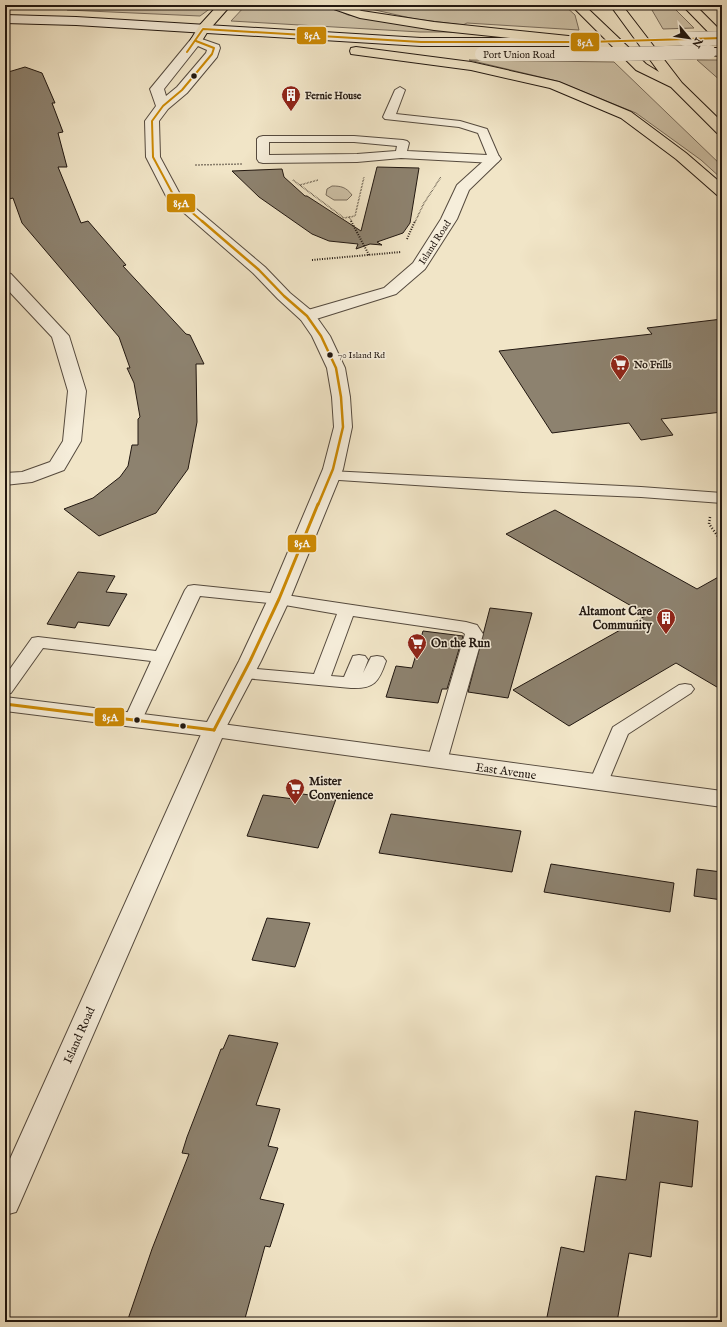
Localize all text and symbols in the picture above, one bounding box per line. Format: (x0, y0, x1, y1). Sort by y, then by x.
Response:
north arrow (669, 18, 709, 58)
line badge: 85A (296, 26, 327, 45)
text: 85A (304, 29, 320, 43)
line badge: 85A (570, 32, 600, 52)
text: N (688, 34, 706, 50)
text: 85A (577, 36, 593, 50)
street label: Port Union Road (483, 49, 556, 62)
unlabelled marker (189, 71, 199, 81)
building icon: Fernie House (280, 84, 302, 112)
place label: Fernie House (304, 90, 362, 103)
line badge: 85A (166, 193, 196, 213)
text: 85A (173, 197, 189, 211)
street label: Island Road (416, 218, 455, 267)
marker: 70 Island Rd (325, 350, 335, 360)
place label: 70 Island Rd (338, 350, 385, 361)
supermarket icon: No Frills (609, 353, 631, 381)
place label: No Frills (633, 359, 672, 372)
line badge: 85A (287, 534, 317, 553)
text: 85A (294, 537, 310, 551)
place label: Altamont Care Community (578, 604, 653, 634)
building icon: Altamont Care Community (655, 607, 677, 635)
supermarket icon: On the Run (406, 632, 428, 660)
place label: On the Run (431, 636, 491, 651)
line badge: 85A (94, 707, 125, 727)
text: 85A (102, 711, 118, 725)
unlabelled marker (132, 715, 142, 725)
unlabelled marker (178, 721, 188, 731)
street label: East Avenue (475, 760, 538, 783)
place label: Mister Convenience (309, 774, 374, 803)
supermarket icon: Mister Convenience (284, 777, 306, 805)
street label: Island Road (60, 1004, 99, 1066)

